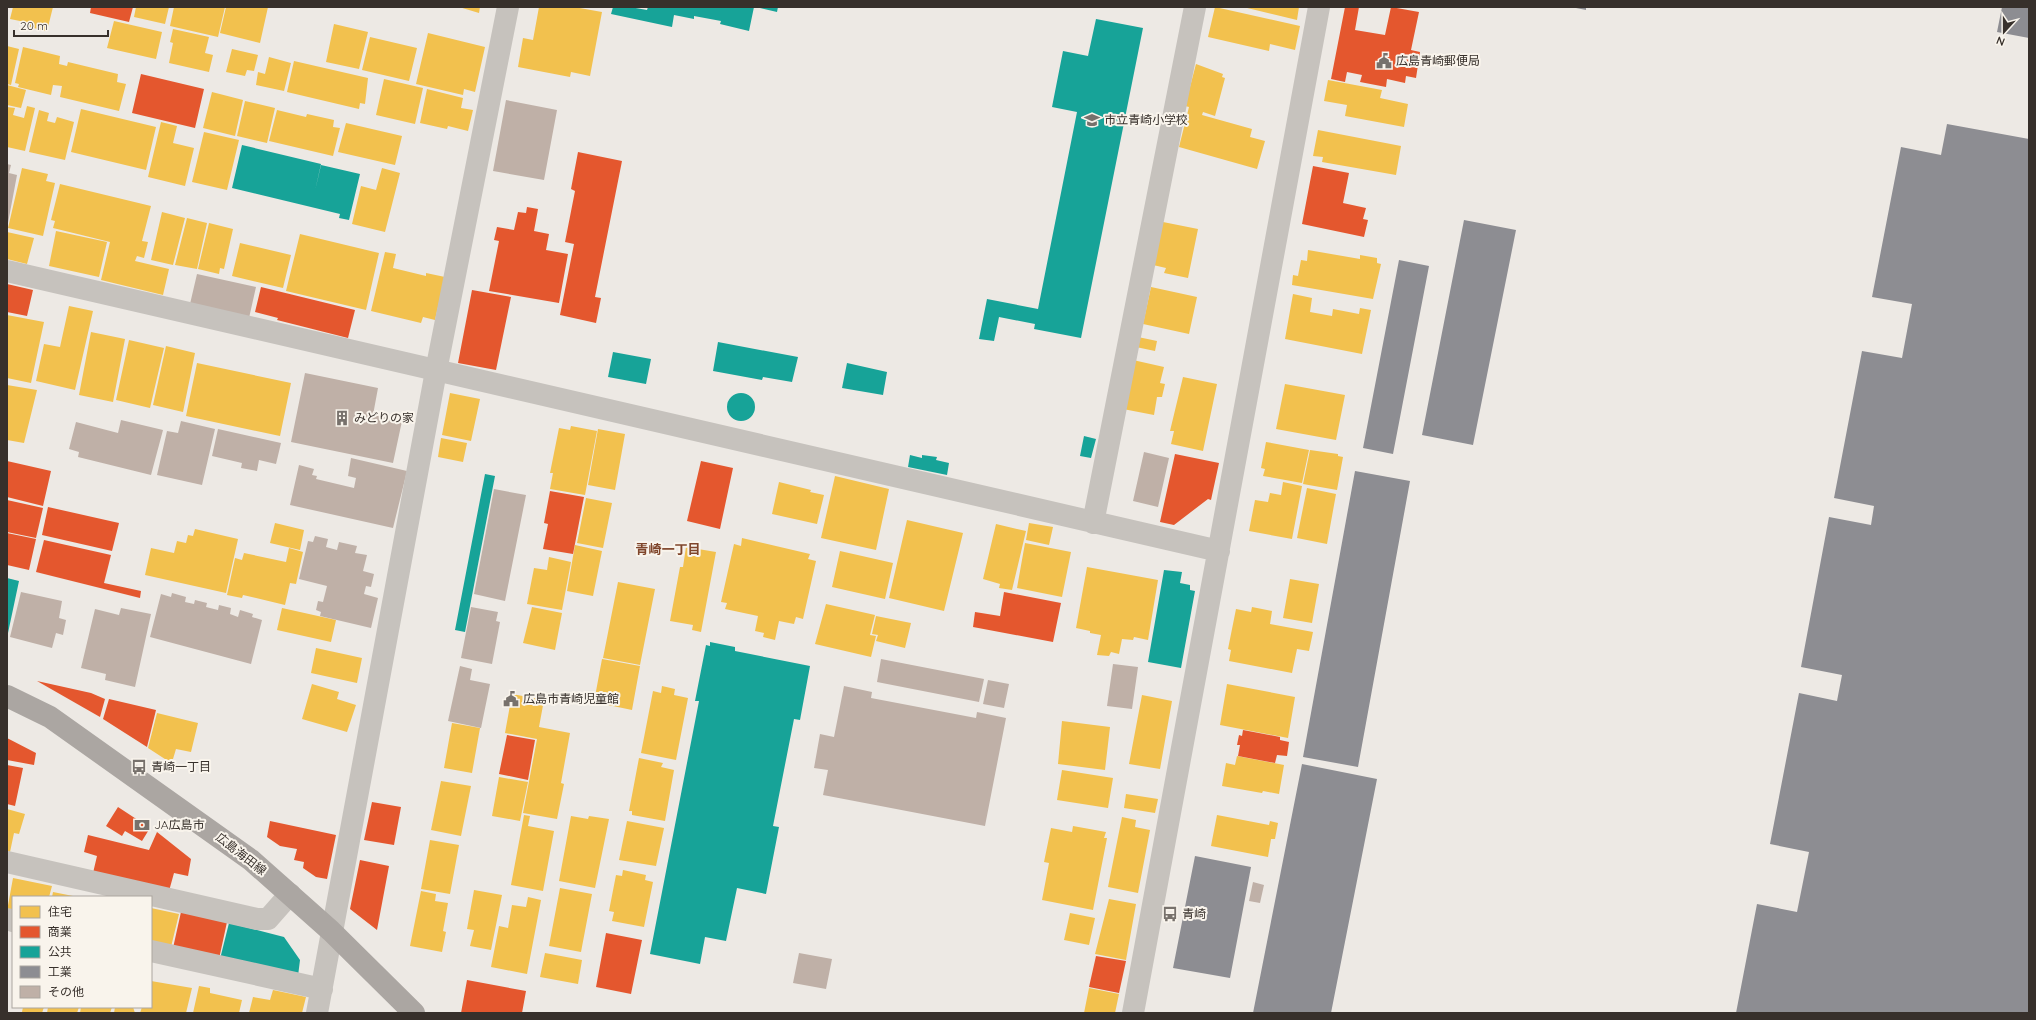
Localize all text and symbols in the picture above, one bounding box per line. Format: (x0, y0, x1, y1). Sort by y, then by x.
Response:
scale bar (14, 12, 108, 38)
north arrow (1984, 12, 2024, 52)
text: 20 m (20, 18, 48, 33)
text: N (1994, 33, 2007, 49)
public building icon: 広島青崎郵便局 (1375, 52, 1393, 70)
place label: 広島青崎郵便局 (1396, 53, 1480, 68)
school or university icon: 市立青崎小学校 (1083, 111, 1101, 129)
place label: 市立青崎小学校 (1104, 112, 1188, 127)
building icon: みどりの家 (333, 409, 351, 427)
place label: みどりの家 (354, 410, 414, 425)
district label: 青崎一丁目 (635, 541, 701, 557)
public building icon: 広島市青崎児童館 (502, 690, 520, 708)
place label: 広島市青崎児童館 (523, 691, 619, 706)
bus stop icon: 青崎一丁目 (130, 758, 148, 776)
place label: 青崎一丁目 (151, 759, 211, 774)
bank icon: JA広島市 (133, 816, 151, 834)
place label: JA広島市 (154, 817, 204, 832)
street label: 広島海田線 (213, 829, 270, 878)
legend (12, 896, 152, 1008)
text: 住宅 (48, 904, 72, 919)
bus stop icon: 青崎 (1161, 905, 1179, 923)
place label: 青崎 (1182, 906, 1206, 921)
text: 商業 (48, 924, 72, 939)
text: 公共 (48, 944, 72, 959)
text: 工業 (48, 964, 72, 979)
text: その他 (48, 984, 84, 999)

